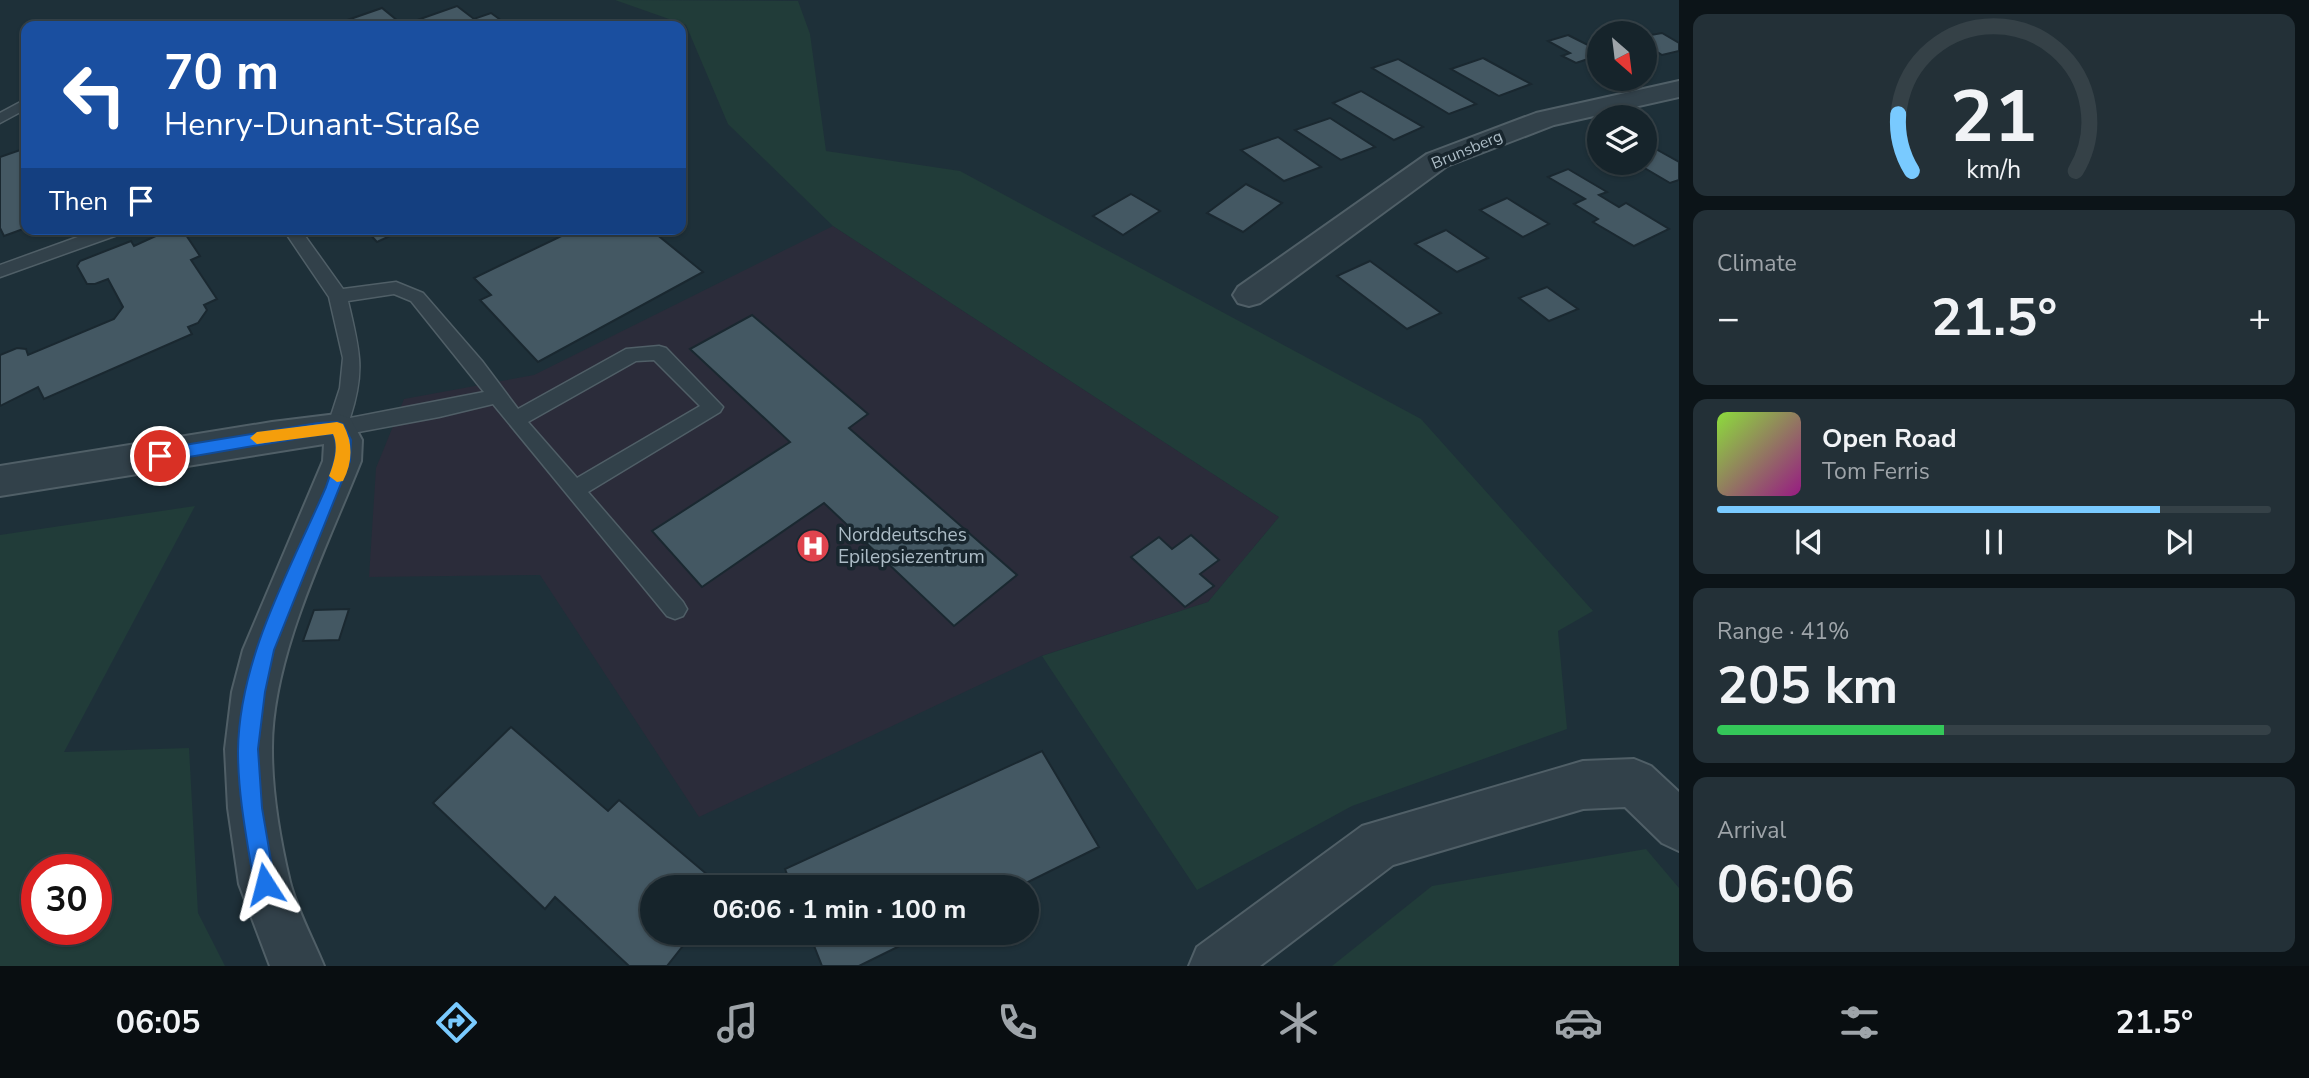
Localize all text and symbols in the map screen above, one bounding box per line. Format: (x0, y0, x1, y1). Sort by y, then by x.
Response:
north arrow (1587, 21, 1657, 91)
map controls (1587, 21, 1657, 175)
text: 70 m (164, 39, 279, 106)
icon: left (49, 49, 140, 140)
text: 21 (1950, 67, 2038, 167)
text: Henry-Dunant-Straße (164, 103, 480, 146)
button: layers (1587, 105, 1657, 175)
street label: Brunsberg (1428, 125, 1506, 175)
text: km/h (1966, 153, 2022, 187)
icon: arrive (122, 182, 160, 220)
text: Then (49, 184, 108, 219)
text: Climate (1717, 248, 1797, 279)
text: 21.5° (1931, 282, 2057, 353)
text: − (1717, 293, 1740, 344)
text: + (2248, 293, 2271, 344)
text: Open Road (1822, 421, 1957, 456)
pin (130, 426, 190, 486)
icon: arrive (141, 437, 179, 475)
text: Tom Ferris (1822, 456, 1930, 487)
place label: Norddeutsches Epilepsiezentrum (838, 522, 985, 570)
icon: previous (1790, 523, 1828, 561)
icon: pause (1975, 523, 2013, 561)
icon: next (2160, 523, 2198, 561)
hospital icon: Norddeutsches Epilepsiezentrum (794, 527, 832, 565)
text: Range · 41% (1717, 616, 1849, 647)
text: 205 km (1717, 650, 1898, 721)
text: Arrival (1717, 815, 1786, 846)
position arrow (228, 847, 302, 921)
text: 06:06 (1717, 849, 1855, 920)
speed limit sign: 30 (21, 854, 112, 945)
text: 06:06 · 1 min · 100 m (713, 892, 966, 927)
icon: directions (432, 998, 481, 1047)
icon: music (713, 998, 762, 1047)
icon: phone (993, 998, 1042, 1047)
icon: climate (1274, 998, 1323, 1047)
icon: car (1554, 998, 1603, 1047)
icon: filters (1835, 998, 1884, 1047)
text: 06:05 (116, 1001, 201, 1044)
text: 21.5° (2115, 1001, 2193, 1044)

